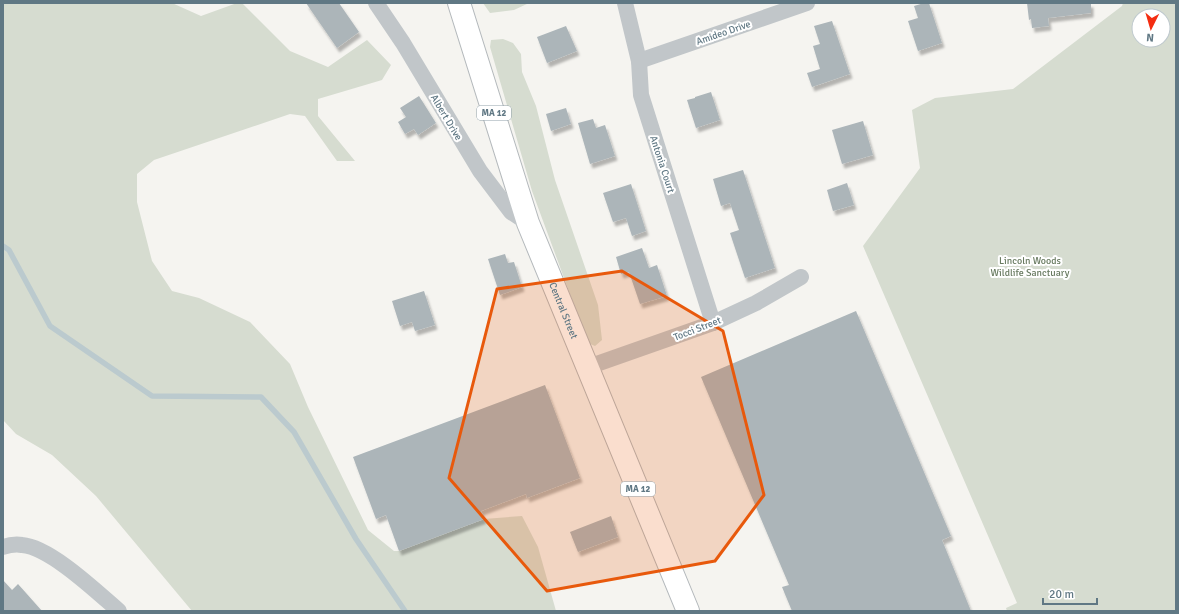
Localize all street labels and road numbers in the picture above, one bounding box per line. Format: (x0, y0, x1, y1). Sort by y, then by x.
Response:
street label: Amideo Drive (694, 18, 752, 48)
street label: Albert Drive (428, 92, 464, 143)
road number: MA 12 (477, 106, 511, 120)
street label: Antonia Court (647, 134, 677, 195)
street label: Central Street (546, 281, 580, 341)
street label: Tocci Street (672, 314, 723, 343)
road number: MA 12 (621, 482, 655, 496)

